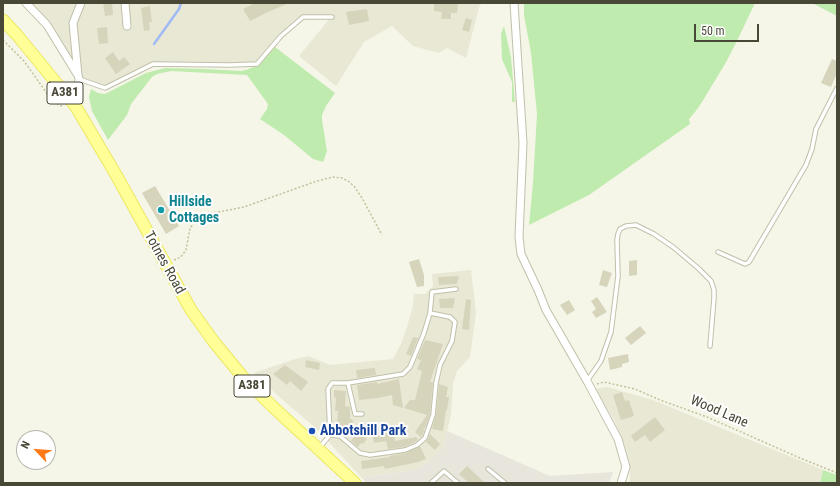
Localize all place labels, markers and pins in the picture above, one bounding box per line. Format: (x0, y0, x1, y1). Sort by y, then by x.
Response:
place label: Hillside Cottages (169, 194, 219, 226)
marker: Hillside Cottages (156, 205, 166, 215)
place label: Abbotshill Park (320, 423, 406, 439)
marker: Abbotshill Park (307, 426, 317, 436)

